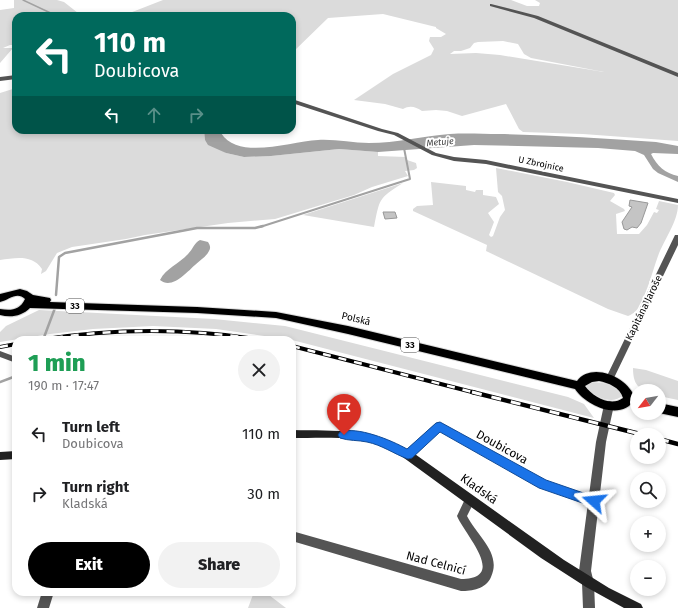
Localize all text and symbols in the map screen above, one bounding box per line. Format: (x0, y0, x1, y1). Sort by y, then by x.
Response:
text: 110 m (94, 26, 166, 59)
icon: left (28, 28, 80, 80)
text: Doubicova (94, 60, 179, 82)
icon: left (101, 104, 123, 126)
icon: ahead (143, 104, 165, 126)
icon: right (185, 104, 207, 126)
water label: Metuje (426, 136, 454, 148)
street label: U Zbrojnice (517, 154, 565, 174)
street label: Kapitána Jaroše (623, 273, 665, 343)
road number: 33 (66, 299, 84, 313)
street label: Polská (340, 310, 372, 328)
road number: 33 (401, 338, 419, 352)
text: 1 min (28, 349, 86, 377)
button: close (238, 349, 280, 391)
text: 190 m · 17:47 (28, 378, 99, 393)
north arrow (630, 384, 666, 420)
map controls (630, 384, 666, 596)
pin (327, 394, 361, 435)
icon: arrive (333, 400, 355, 422)
text: Turn left (62, 418, 120, 436)
icon: left (28, 423, 50, 445)
text: 110 m (242, 425, 280, 443)
street label: Doubicova (474, 427, 530, 467)
button: sound (630, 428, 666, 464)
text: Doubicova (62, 436, 124, 451)
street label: Kladská (458, 471, 500, 507)
button: search (630, 472, 666, 508)
text: Turn right (62, 478, 129, 496)
position arrow (573, 480, 615, 522)
icon: right (28, 483, 50, 505)
text: 30 m (247, 485, 280, 503)
text: Kladská (62, 496, 108, 511)
button: + (630, 516, 666, 552)
button: Exit (28, 542, 150, 588)
button: Share (158, 542, 280, 588)
street label: Nad Celnicí (405, 548, 468, 578)
button: − (630, 560, 666, 596)

